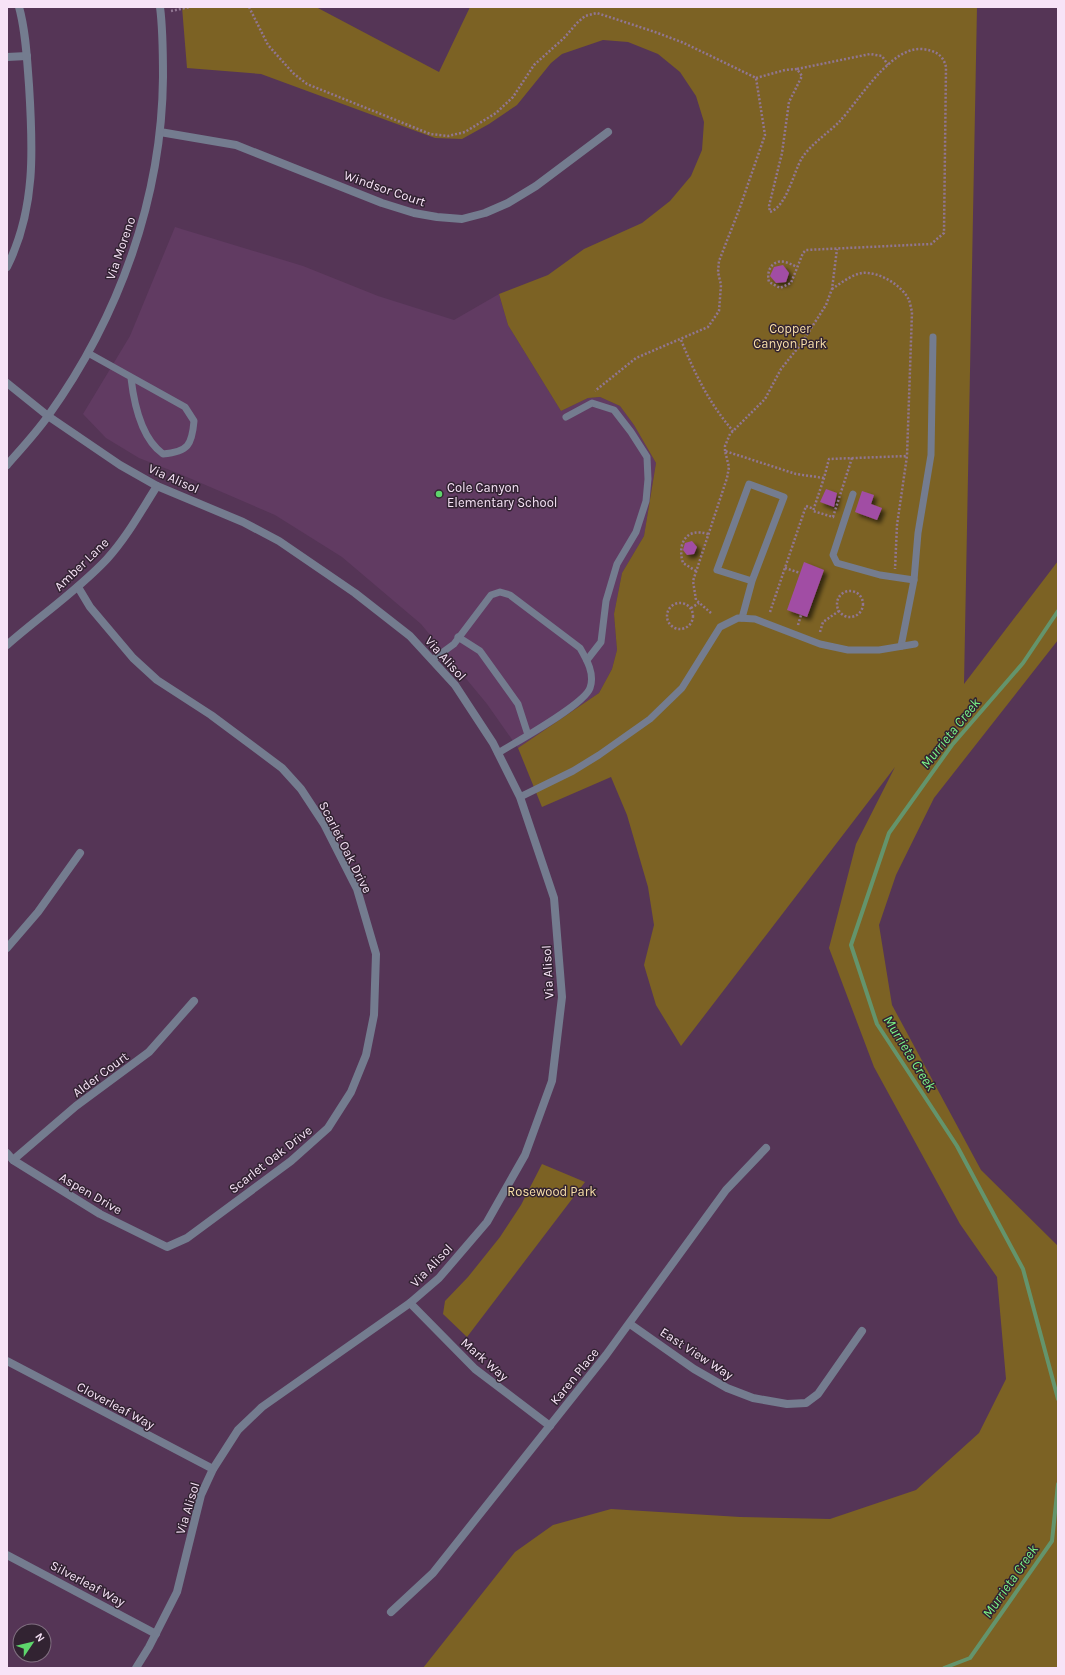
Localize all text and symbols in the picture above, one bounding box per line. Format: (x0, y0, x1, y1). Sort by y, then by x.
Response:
street label: Windsor Court (342, 167, 428, 209)
street label: Via Moreno (103, 215, 138, 282)
park label: Copper Canyon Park (753, 321, 827, 351)
street label: Via Alisol (146, 461, 202, 496)
place label: Cole Canyon Elementary School (447, 480, 557, 510)
marker: Cole Canyon Elementary School (434, 489, 444, 499)
street label: Amber Lane (51, 535, 112, 594)
street label: Via Alisol (422, 633, 469, 683)
water label: Murrieta Creek (917, 694, 984, 772)
street label: Scarlet Oak Drive (316, 799, 375, 896)
street label: Via Alisol (539, 945, 556, 999)
water label: Murrieta Creek (880, 1012, 940, 1095)
street label: Alder Court (70, 1049, 131, 1100)
street label: Scarlet Oak Drive (226, 1122, 315, 1196)
street label: Aspen Drive (57, 1169, 125, 1218)
park label: Rosewood Park (507, 1184, 597, 1199)
street label: Via Alisol (407, 1241, 456, 1290)
street label: East View Way (657, 1324, 736, 1383)
street label: Mark Way (458, 1335, 511, 1384)
street label: Karen Place (547, 1345, 602, 1408)
street label: Cloverleaf Way (74, 1379, 157, 1432)
street label: Via Alisol (172, 1480, 203, 1536)
water label: Murrieta Creek (979, 1541, 1042, 1621)
street label: Silverleaf Way (48, 1557, 128, 1609)
north arrow (12, 1623, 52, 1663)
text: N (32, 1631, 47, 1645)

